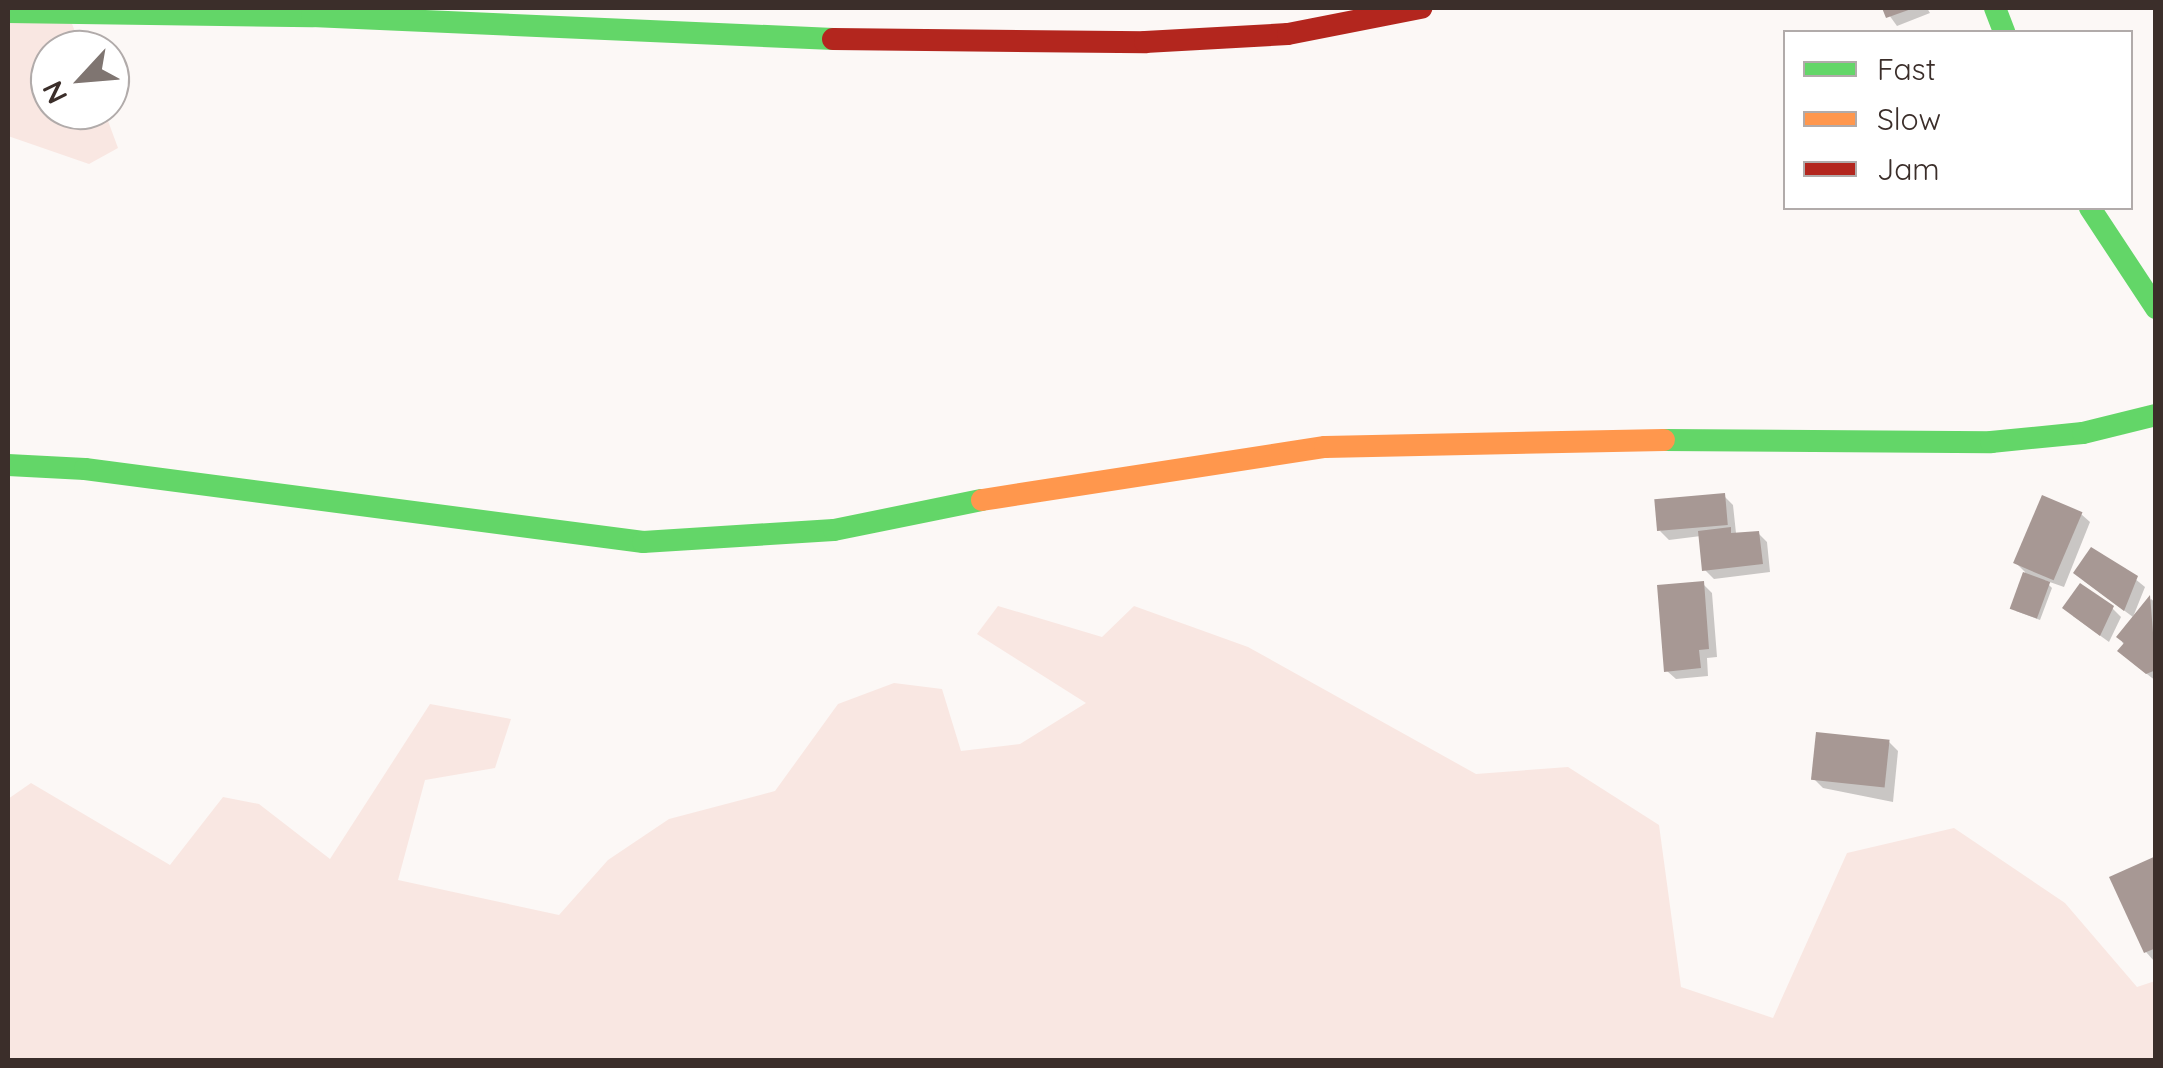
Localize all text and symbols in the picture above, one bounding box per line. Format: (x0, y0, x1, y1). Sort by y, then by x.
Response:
north arrow (30, 30, 130, 130)
legend (1783, 30, 2133, 210)
text: Fast (1877, 50, 1936, 88)
text: N (34, 76, 75, 109)
text: Slow (1877, 100, 1941, 138)
text: Jam (1877, 150, 1940, 188)

